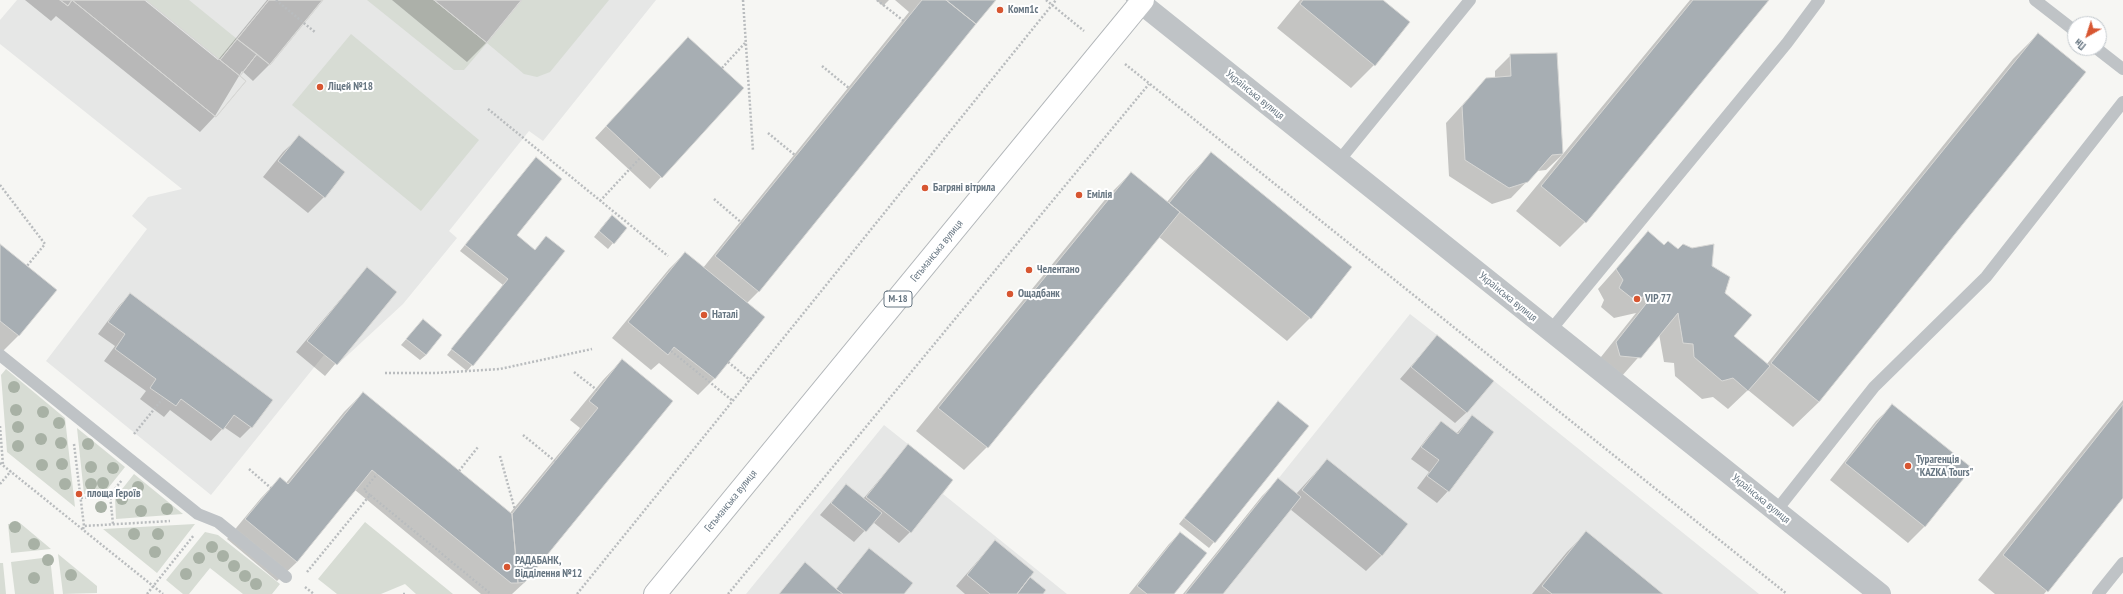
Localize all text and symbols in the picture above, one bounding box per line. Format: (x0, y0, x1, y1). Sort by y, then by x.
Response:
place label: Комп1с (1008, 3, 1038, 17)
marker: Комп1с (995, 5, 1005, 15)
north arrow (2067, 16, 2107, 56)
text: Пн (2072, 36, 2089, 53)
street label: Українська вулиця (1223, 67, 1287, 123)
place label: Ліцей №18 (328, 80, 373, 94)
marker: Ліцей №18 (315, 82, 325, 92)
place label: Багряні вітрила (933, 181, 995, 195)
marker: Багряні вітрила (920, 183, 930, 193)
place label: Емілія (1087, 188, 1112, 202)
marker: Емілія (1074, 190, 1084, 200)
street label: Гетьманська вулиця (908, 217, 966, 285)
place label: Челентано (1037, 263, 1080, 277)
marker: Челентано (1024, 265, 1034, 275)
street label: Українська вулиця (1476, 269, 1540, 325)
place label: Ощадбанк (1018, 287, 1060, 301)
marker: Ощадбанк (1005, 289, 1015, 299)
road number: М-18 (884, 291, 912, 307)
place label: VIP 77 (1645, 292, 1671, 306)
marker: VIP 77 (1632, 294, 1642, 304)
place label: Наталі (712, 308, 738, 322)
marker: Наталі (699, 310, 709, 320)
place label: Турагенція "KAZKA Tours" (1916, 453, 1973, 479)
marker: Турагенція "KAZKA Tours" (1903, 461, 1913, 471)
street label: Гетьманська вулиця (702, 467, 760, 535)
street label: Українська вулиця (1729, 471, 1793, 527)
place label: площа Героїв (87, 487, 141, 501)
marker: площа Героїв (74, 489, 84, 499)
place label: РАДАБАНК, Відділення №12 (515, 554, 582, 580)
marker: РАДАБАНК, Відділення №12 (502, 562, 512, 572)

